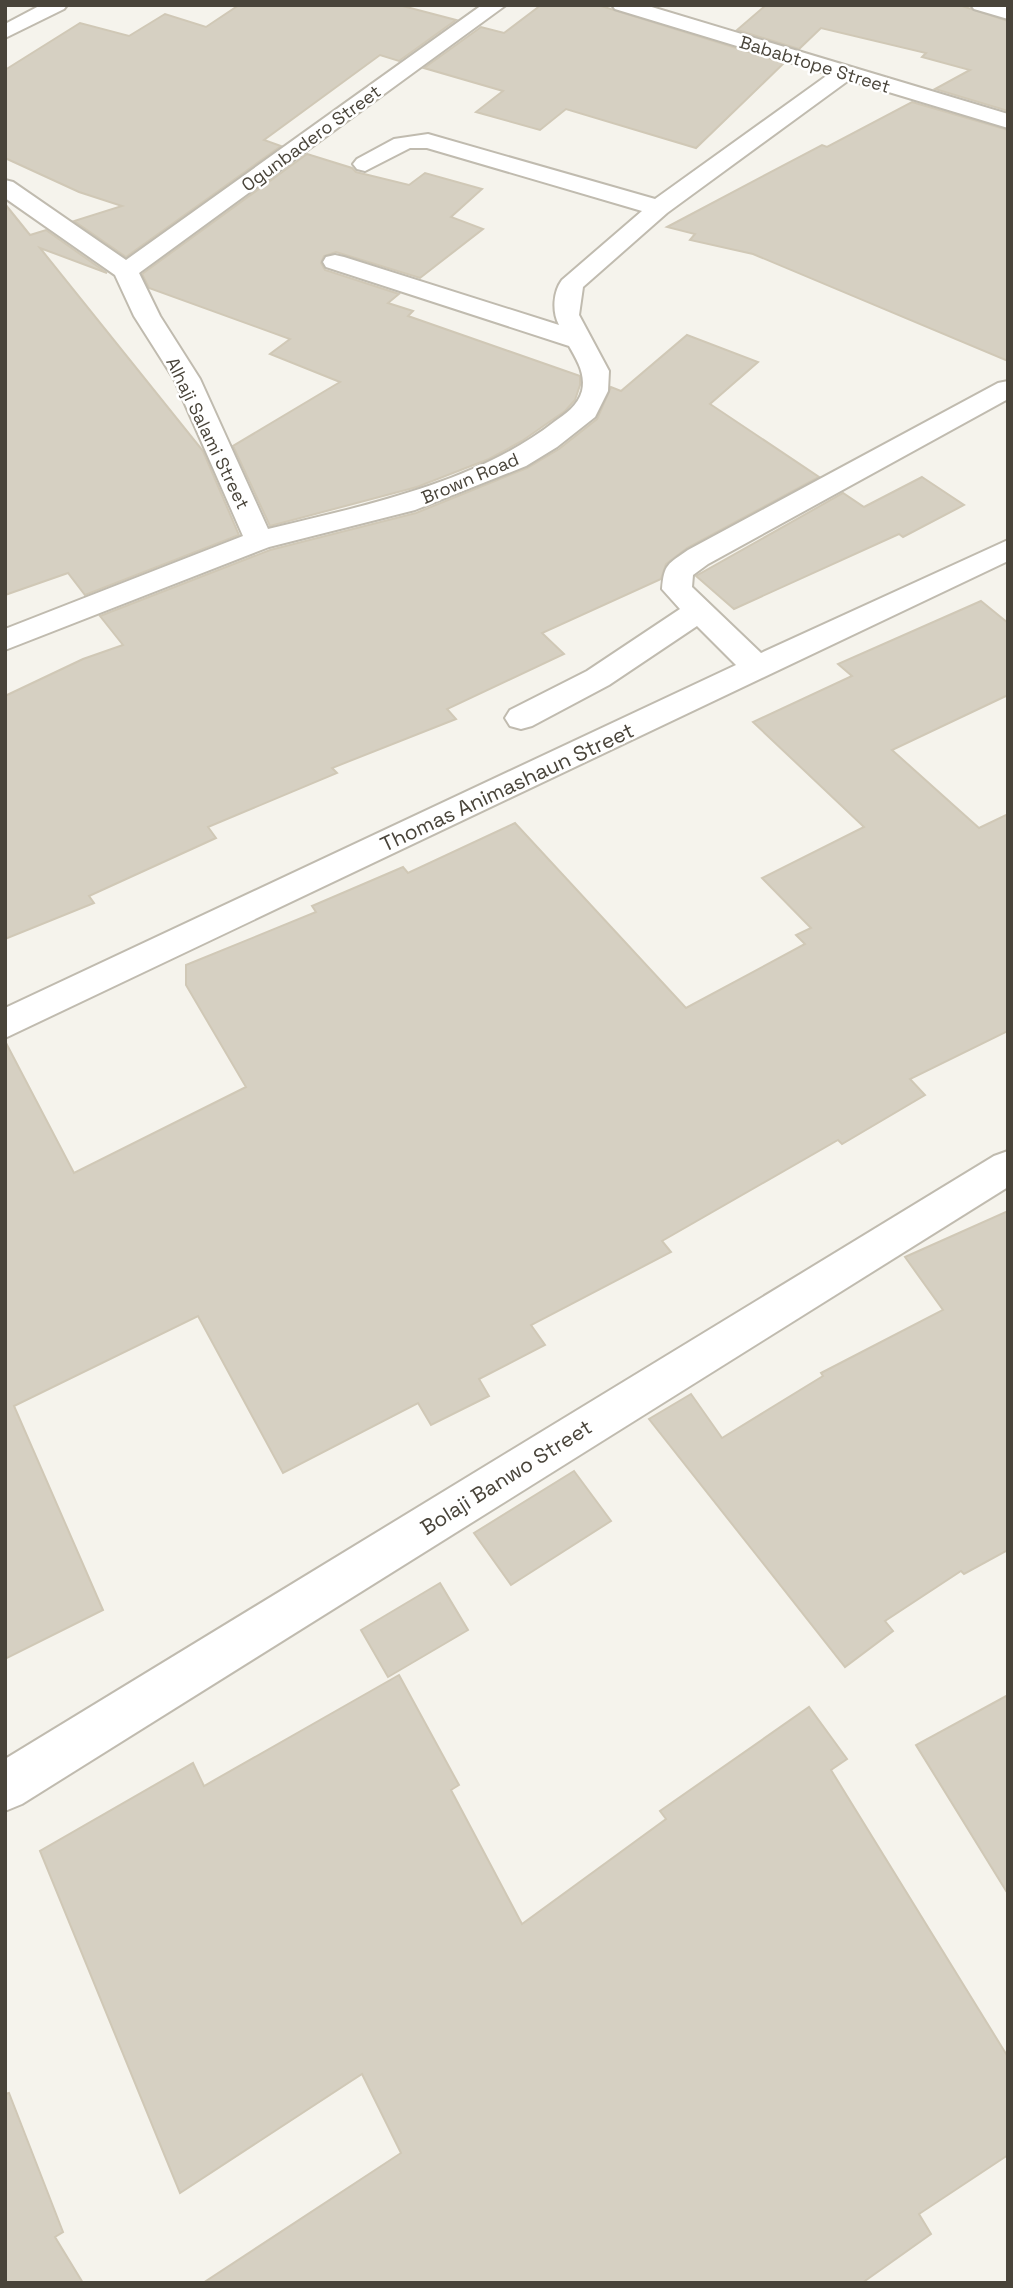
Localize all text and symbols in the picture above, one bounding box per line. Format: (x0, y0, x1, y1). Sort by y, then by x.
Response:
street label: Bababtope Street (737, 30, 893, 98)
street label: Ogunbadero Street (237, 80, 385, 196)
street label: Alhaji Salami Street (161, 353, 255, 513)
street label: Brown Road (418, 447, 522, 509)
street label: Thomas Animashaun Street (376, 716, 638, 858)
street label: Bolaji Banwo Street (415, 1413, 597, 1541)

